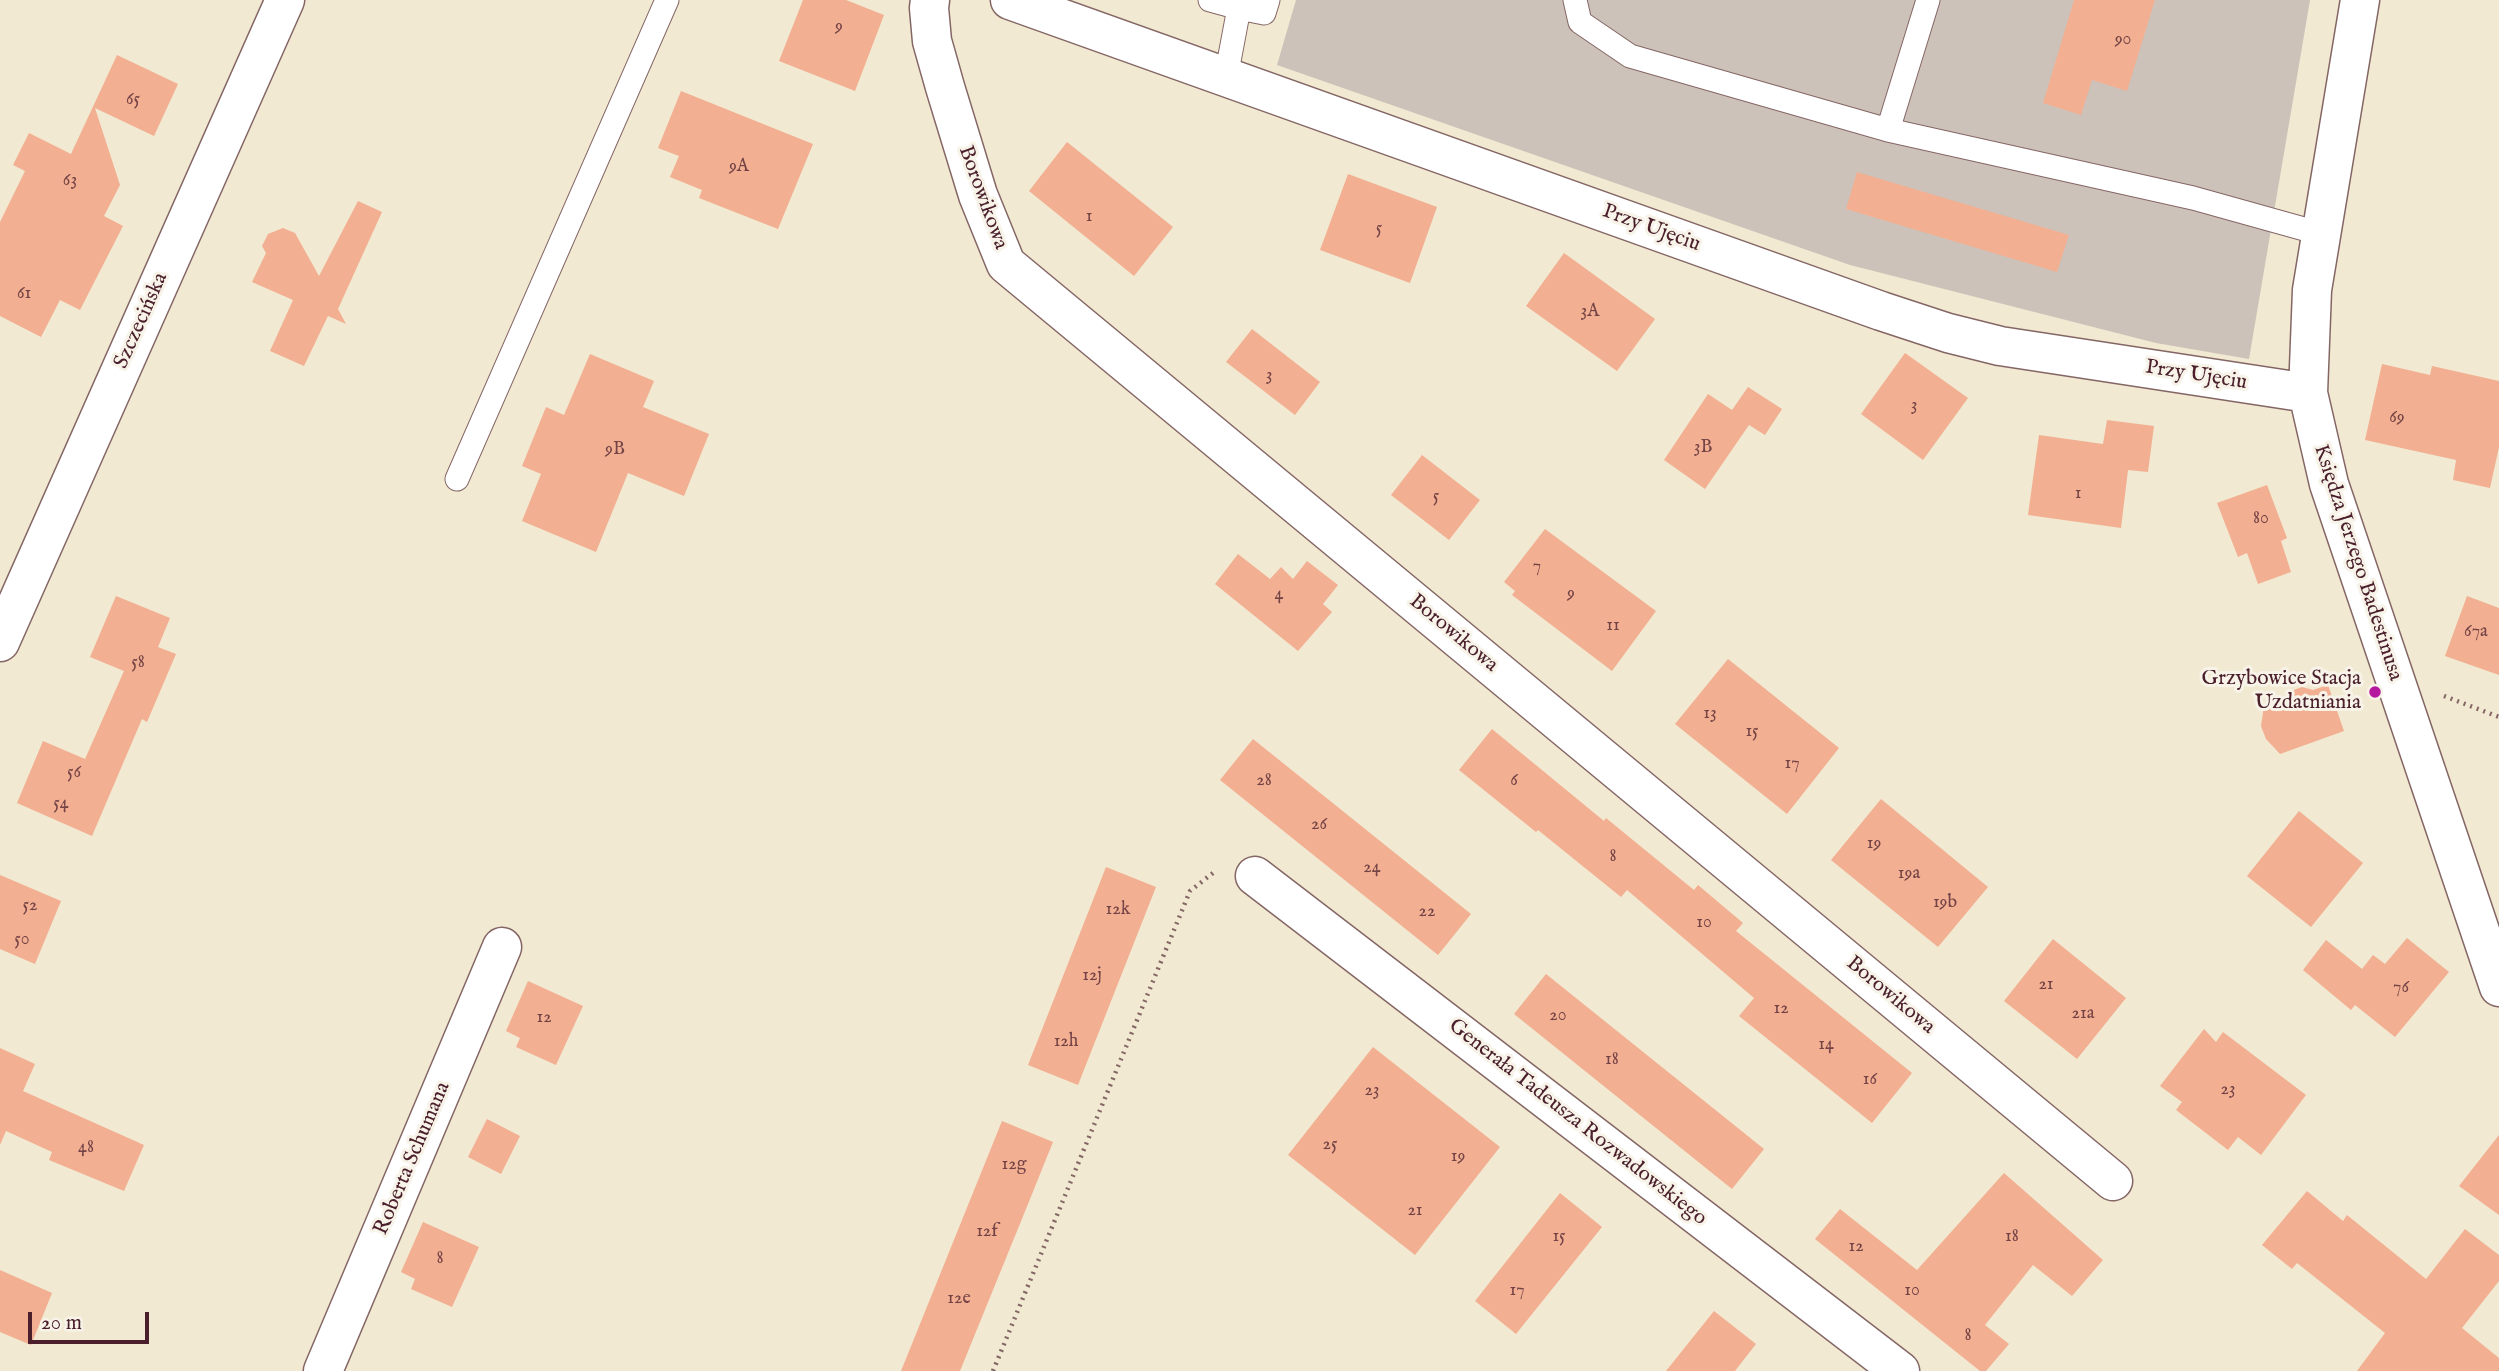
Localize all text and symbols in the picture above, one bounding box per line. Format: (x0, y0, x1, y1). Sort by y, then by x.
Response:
house number: 9 (835, 16, 843, 38)
house number: 90 (2115, 29, 2131, 51)
house number: 65 (126, 89, 140, 111)
street label: Borowikowa (952, 143, 1012, 253)
house number: 9A (729, 156, 749, 178)
house number: 63 (63, 170, 77, 192)
street label: Przy Ujęciu (1599, 200, 1703, 258)
house number: 1 (1086, 206, 1092, 228)
house number: 5 (1376, 218, 1382, 240)
street label: Szczecińska (110, 269, 174, 373)
house number: 61 (17, 283, 31, 305)
house number: 3A (1581, 301, 1599, 323)
street label: Przy Ujęciu (2143, 356, 2249, 396)
house number: 3 (1266, 365, 1272, 387)
house number: 3 (1911, 395, 1917, 417)
house number: 69 (2389, 407, 2405, 429)
house number: 3B (1694, 437, 1712, 459)
house number: 9B (605, 439, 625, 461)
street label: Księdza Jerzego Badestinusa (2307, 442, 2407, 684)
house number: 1 (2075, 483, 2081, 505)
house number: 5 (1433, 486, 1439, 508)
house number: 80 (2253, 508, 2269, 530)
house number: 7 (1533, 556, 1541, 578)
house number: 9 (1567, 583, 1575, 605)
house number: 4 (1275, 584, 1283, 606)
street label: Borowikowa (1403, 590, 1503, 678)
house number: 11 (1606, 615, 1620, 637)
house number: 67a (2464, 621, 2488, 643)
house number: 58 (131, 652, 145, 674)
place label: Grzybowice Stacja Uzdatniania (2202, 667, 2361, 717)
marker: Grzybowice Stacja Uzdatniania (2367, 684, 2383, 700)
house number: 13 (1703, 703, 1717, 725)
house number: 15 (1745, 721, 1759, 743)
house number: 17 (1784, 753, 1800, 775)
house number: 56 (67, 762, 81, 784)
house number: 28 (1256, 770, 1272, 792)
house number: 6 (1510, 770, 1518, 792)
house number: 54 (53, 793, 69, 815)
house number: 26 (1311, 814, 1327, 836)
house number: 19 (1867, 833, 1881, 855)
house number: 8 (1609, 846, 1617, 868)
house number: 24 (1363, 857, 1381, 879)
house number: 19a (1898, 863, 1920, 885)
house number: 19b (1933, 892, 1957, 914)
house number: 52 (23, 895, 37, 917)
house number: 12k (1106, 899, 1130, 921)
house number: 22 (1419, 901, 1435, 923)
house number: 10 (1696, 912, 1712, 934)
house number: 50 (14, 929, 30, 951)
street label: Borowikowa (1840, 952, 1940, 1040)
house number: 12j (1082, 965, 1102, 987)
house number: 21 (2038, 974, 2054, 996)
house number: 76 (2393, 977, 2409, 999)
house number: 12 (1773, 998, 1789, 1020)
house number: 21a (2072, 1003, 2094, 1025)
house number: 20 (1549, 1005, 1567, 1027)
house number: 12 (536, 1007, 552, 1029)
street label: Generała Tadeusza Rozwadowskiego (1443, 1014, 1711, 1232)
house number: 12h (1054, 1031, 1078, 1053)
house number: 14 (1818, 1034, 1834, 1056)
house number: 18 (1605, 1049, 1619, 1071)
house number: 16 (1863, 1069, 1877, 1091)
street label: Roberta Schumana (369, 1079, 457, 1239)
house number: 23 (2220, 1079, 2236, 1101)
house number: 23 (1364, 1080, 1380, 1102)
house number: 25 (1323, 1134, 1337, 1156)
house number: 48 (78, 1137, 94, 1159)
house number: 19 (1451, 1146, 1465, 1168)
house number: 12g (1002, 1154, 1026, 1176)
house number: 21 (1407, 1200, 1423, 1222)
house number: 12f (976, 1221, 998, 1243)
house number: 15 (1552, 1226, 1566, 1248)
house number: 18 (2005, 1226, 2019, 1248)
house number: 12 (1848, 1236, 1864, 1258)
house number: 8 (436, 1248, 444, 1270)
house number: 17 (1509, 1280, 1525, 1302)
house number: 10 (1904, 1280, 1920, 1302)
house number: 12e (947, 1288, 971, 1310)
scale bar (32, 1298, 152, 1342)
text: 20 m (41, 1310, 82, 1337)
house number: 8 (1964, 1325, 1972, 1347)

